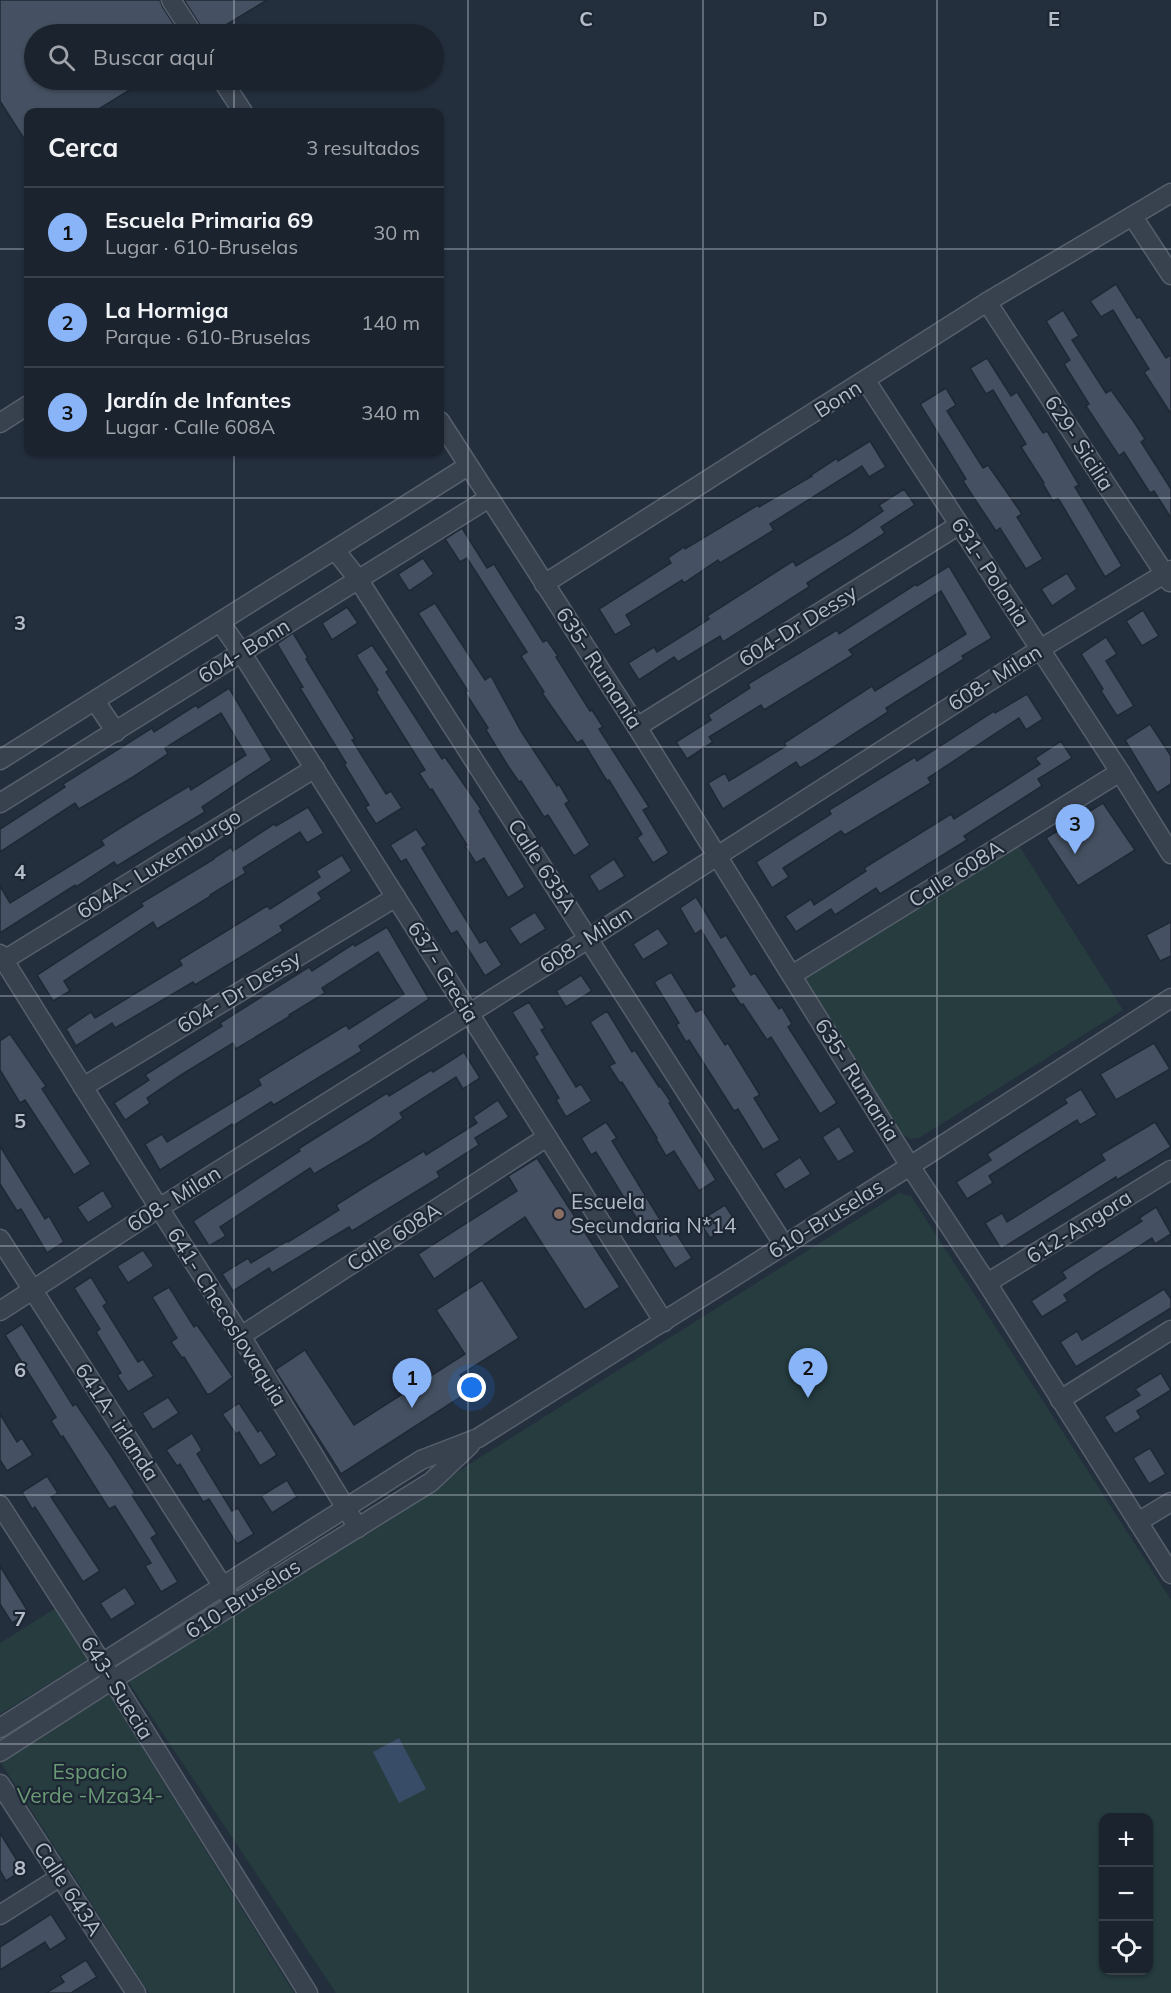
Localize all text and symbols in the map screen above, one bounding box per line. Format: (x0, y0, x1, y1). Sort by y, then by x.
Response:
text: C (579, 6, 593, 31)
text: D (812, 6, 828, 31)
text: E (1048, 6, 1060, 31)
search box (24, 24, 444, 90)
icon: search (45, 41, 78, 74)
text: Buscar aquí (93, 43, 214, 71)
text: Cerca (48, 131, 118, 164)
text: 3 resultados (306, 135, 420, 160)
text: Escuela Primaria 69 (105, 206, 313, 234)
text: 1 (62, 220, 74, 245)
text: 30 m (373, 220, 420, 245)
text: Lugar · 610-Bruselas (105, 234, 298, 259)
text: La Hormiga (105, 296, 229, 324)
text: 2 (62, 310, 74, 335)
text: 140 m (361, 310, 420, 335)
text: Parque · 610-Bruselas (105, 324, 311, 349)
street label: Bonn (809, 374, 866, 423)
text: Jardín de Infantes (105, 386, 291, 414)
street label: 629- Sicilia (1039, 390, 1120, 495)
text: 3 (62, 400, 74, 425)
text: 340 m (361, 400, 420, 425)
text: Lugar · Calle 608A (105, 414, 275, 439)
street label: 631- Polonia (946, 512, 1036, 631)
street label: 604-Dr Dessy (734, 578, 861, 672)
street label: 635- Rumania (551, 602, 649, 733)
text: 3 (14, 610, 26, 635)
street label: 604- Bonn (193, 612, 294, 689)
street label: 608- Milan (943, 638, 1046, 716)
street label: 604A- Luxemburgo (72, 802, 245, 924)
pin: 3 (1056, 804, 1094, 854)
street label: Calle 635A (503, 814, 583, 918)
street label: Calle 608A (903, 834, 1008, 912)
text: 4 (14, 859, 26, 884)
street label: 608- Milan (534, 900, 637, 979)
street label: 637- Grecia (402, 916, 485, 1027)
street label: 604- Dr Dessy (172, 944, 305, 1038)
street label: 635- Rumania (810, 1013, 906, 1146)
text: 5 (14, 1108, 26, 1133)
street label: 608- Milan (122, 1159, 225, 1237)
street label: 610-Bruselas (763, 1173, 888, 1264)
street label: 612-Angora (1021, 1184, 1136, 1269)
place label: Escuela Secundaria N*14 (571, 1188, 737, 1238)
street label: Calle 608A (342, 1196, 446, 1276)
marker: Escuela Secundaria N*14 (552, 1207, 566, 1221)
street label: 641- Checoslovaquia (162, 1222, 293, 1411)
pin: 2 (788, 1348, 828, 1398)
text: 6 (14, 1357, 26, 1382)
street label: 641A- irlanda (70, 1358, 166, 1485)
pin: 1 (392, 1358, 432, 1408)
your location (457, 1373, 486, 1402)
street label: 610-Bruselas (180, 1553, 305, 1644)
text: 7 (14, 1606, 26, 1631)
street label: 643- Suecia (76, 1631, 160, 1744)
park label: Espacio Verde -Mza34- (17, 1758, 163, 1808)
map controls (1099, 1813, 1153, 1975)
button: + (1099, 1813, 1153, 1867)
street label: Calle 643A (29, 1837, 109, 1941)
text: 8 (14, 1855, 26, 1880)
button: − (1099, 1867, 1153, 1921)
button: locate (1099, 1921, 1153, 1975)

